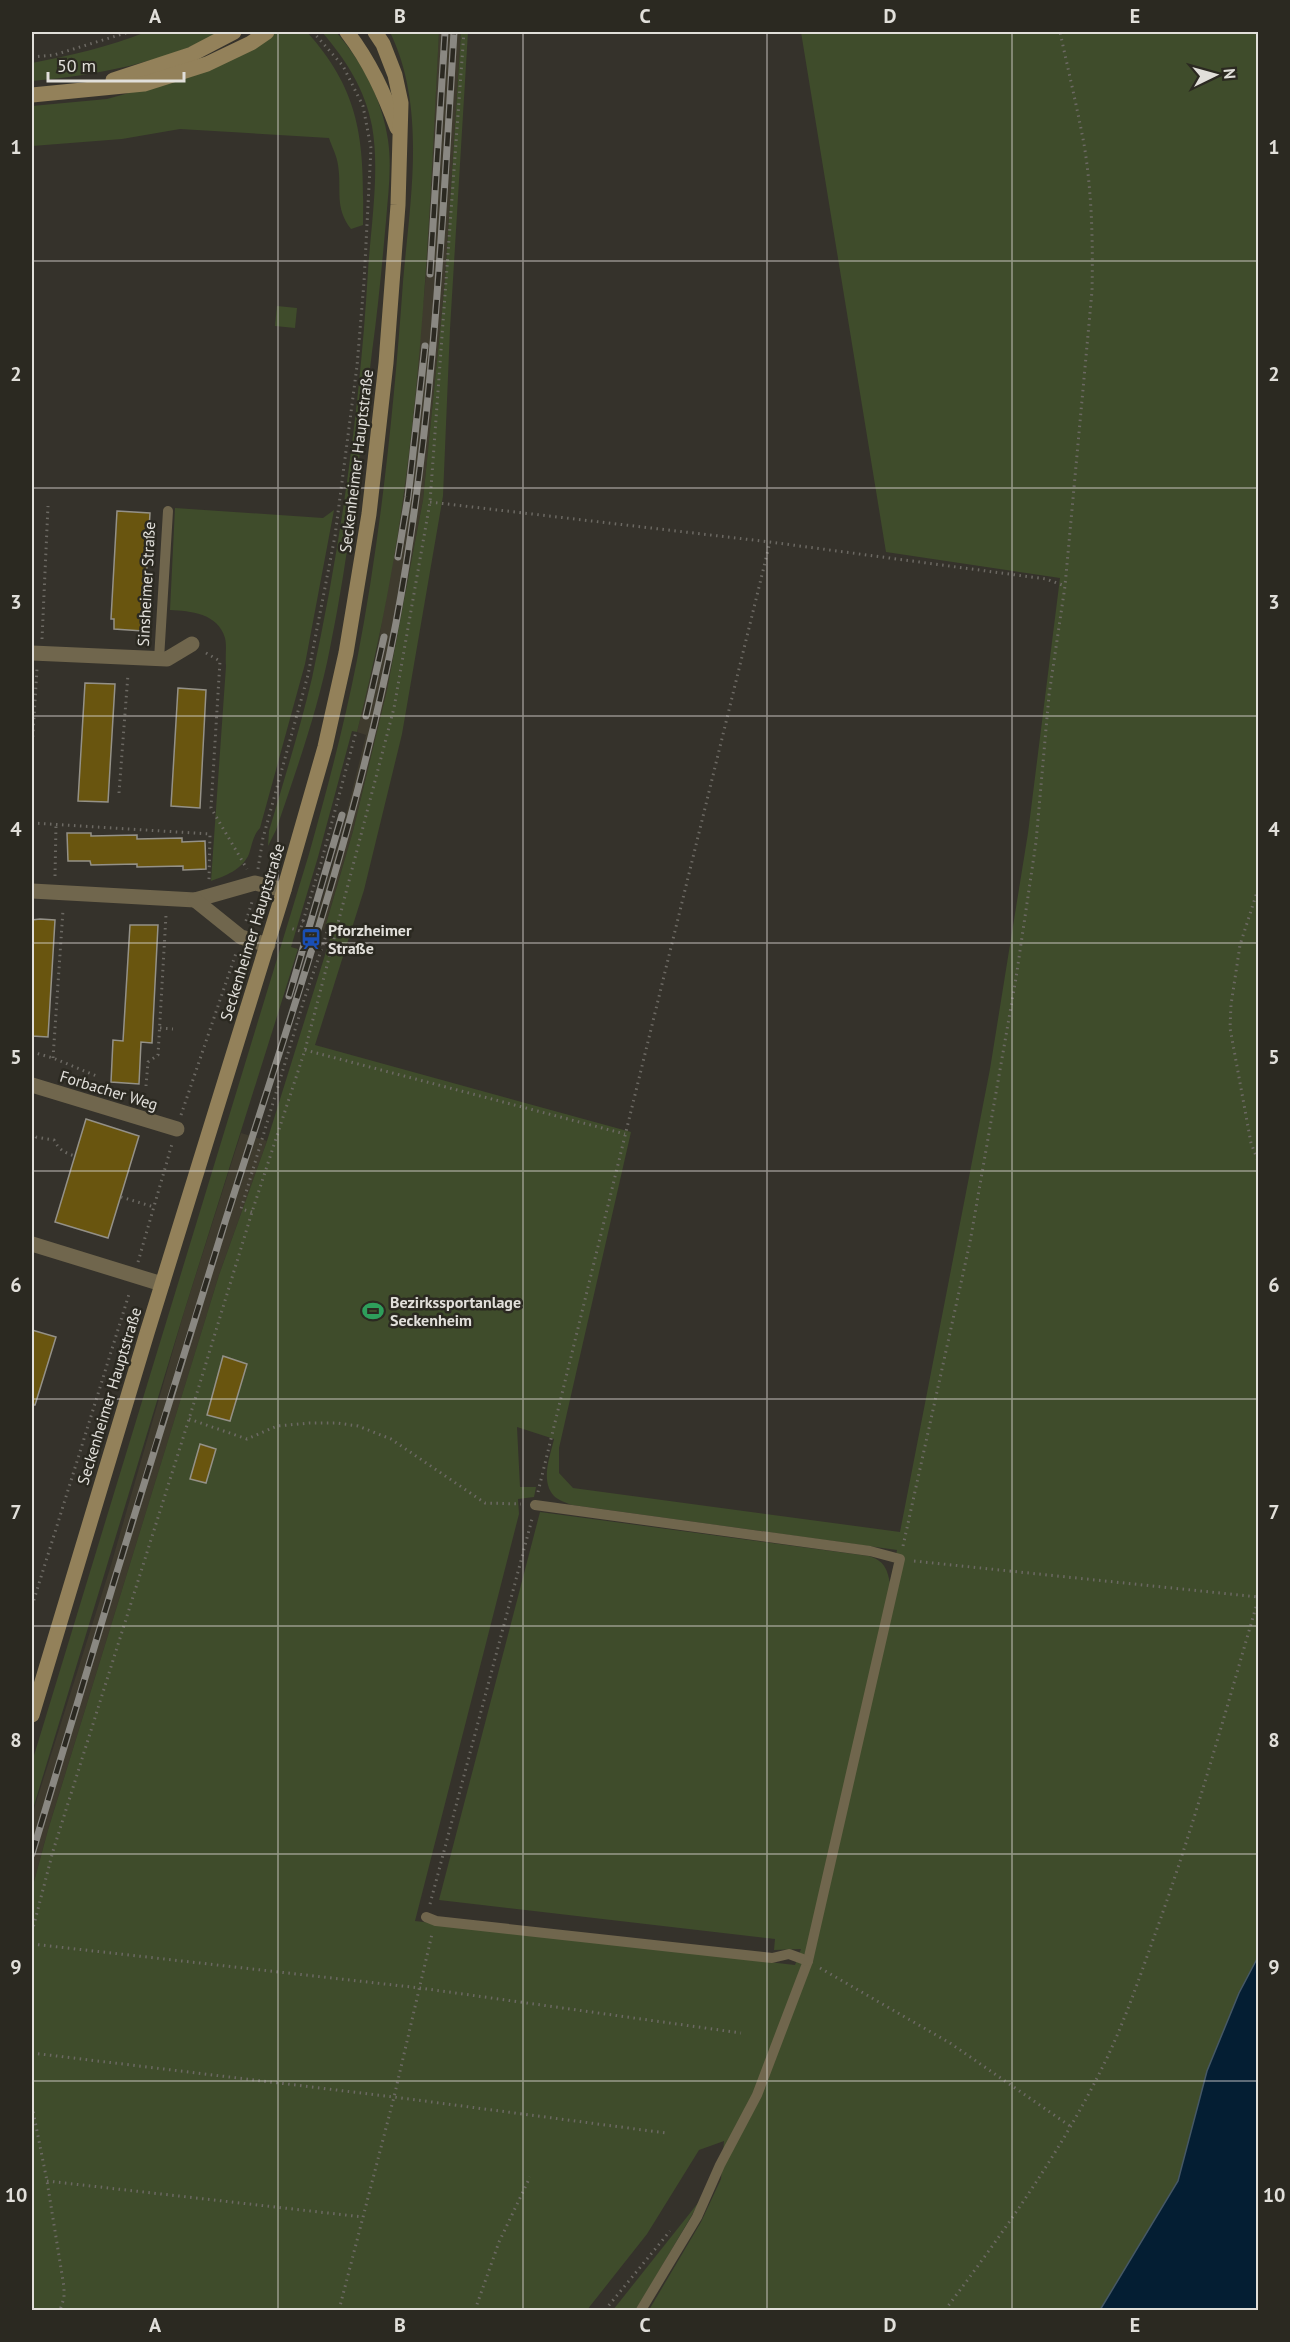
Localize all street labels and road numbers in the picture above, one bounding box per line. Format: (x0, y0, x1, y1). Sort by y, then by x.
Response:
street label: Seckenheimer Hauptstraße (335, 368, 377, 554)
street label: Sinsheimer Straße (133, 521, 159, 647)
street label: Seckenheimer Hauptstraße (215, 841, 289, 1023)
street label: Forbacher Weg (58, 1066, 160, 1114)
street label: Seckenheimer Hauptstraße (72, 1305, 146, 1487)

